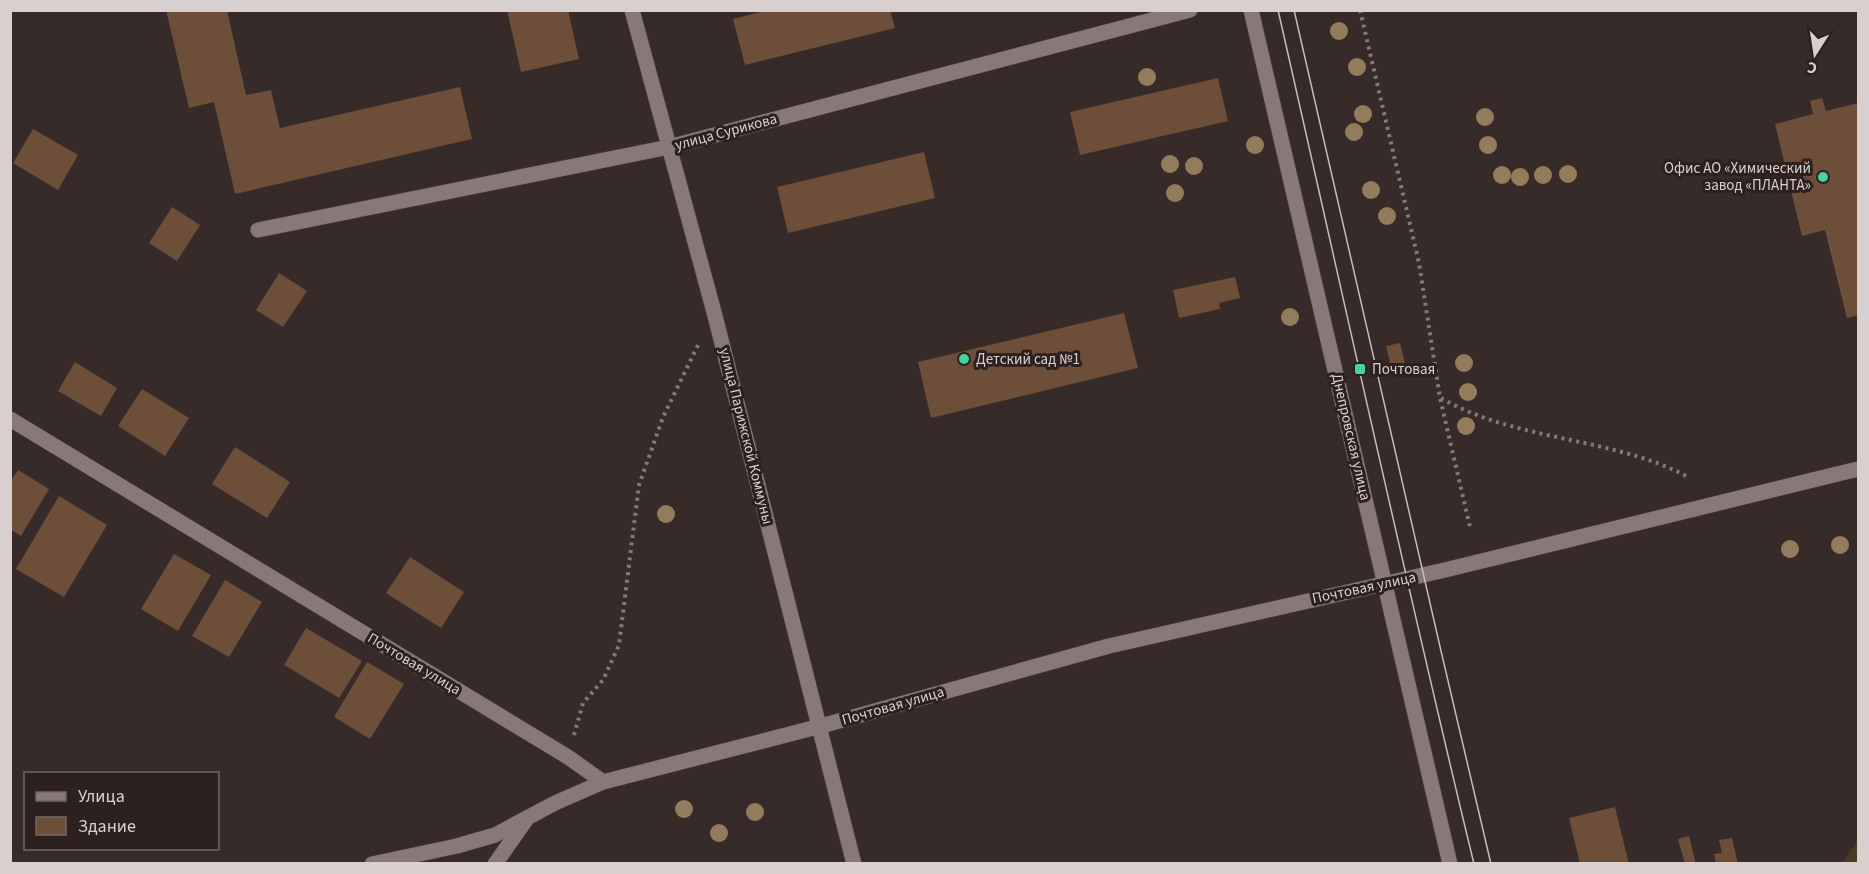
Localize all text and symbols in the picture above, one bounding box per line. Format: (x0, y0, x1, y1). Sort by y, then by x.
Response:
north arrow (1785, 24, 1845, 84)
text: С (1805, 56, 1819, 79)
street label: улица Сурикова (673, 108, 779, 156)
place label: Офис АО «Химический завод «ПЛАНТА» (1664, 158, 1811, 196)
marker: Офис АО «Химический завод «ПЛАНТА» (1816, 170, 1830, 184)
street label: улица Парижской Коммуны (714, 346, 778, 526)
place label: Детский сад №1 (976, 349, 1080, 370)
marker: Детский сад №1 (957, 352, 971, 366)
place label: Почтовая (1372, 359, 1435, 380)
marker: Почтовая (1353, 362, 1367, 376)
street label: Днепровская улица (1326, 371, 1376, 503)
street label: Почтовая улица (1310, 567, 1418, 609)
street label: Почтовая улица (363, 628, 465, 700)
street label: Почтовая улица (839, 681, 947, 731)
legend (24, 772, 219, 850)
text: Улица (78, 784, 125, 809)
text: Здание (78, 814, 136, 839)

